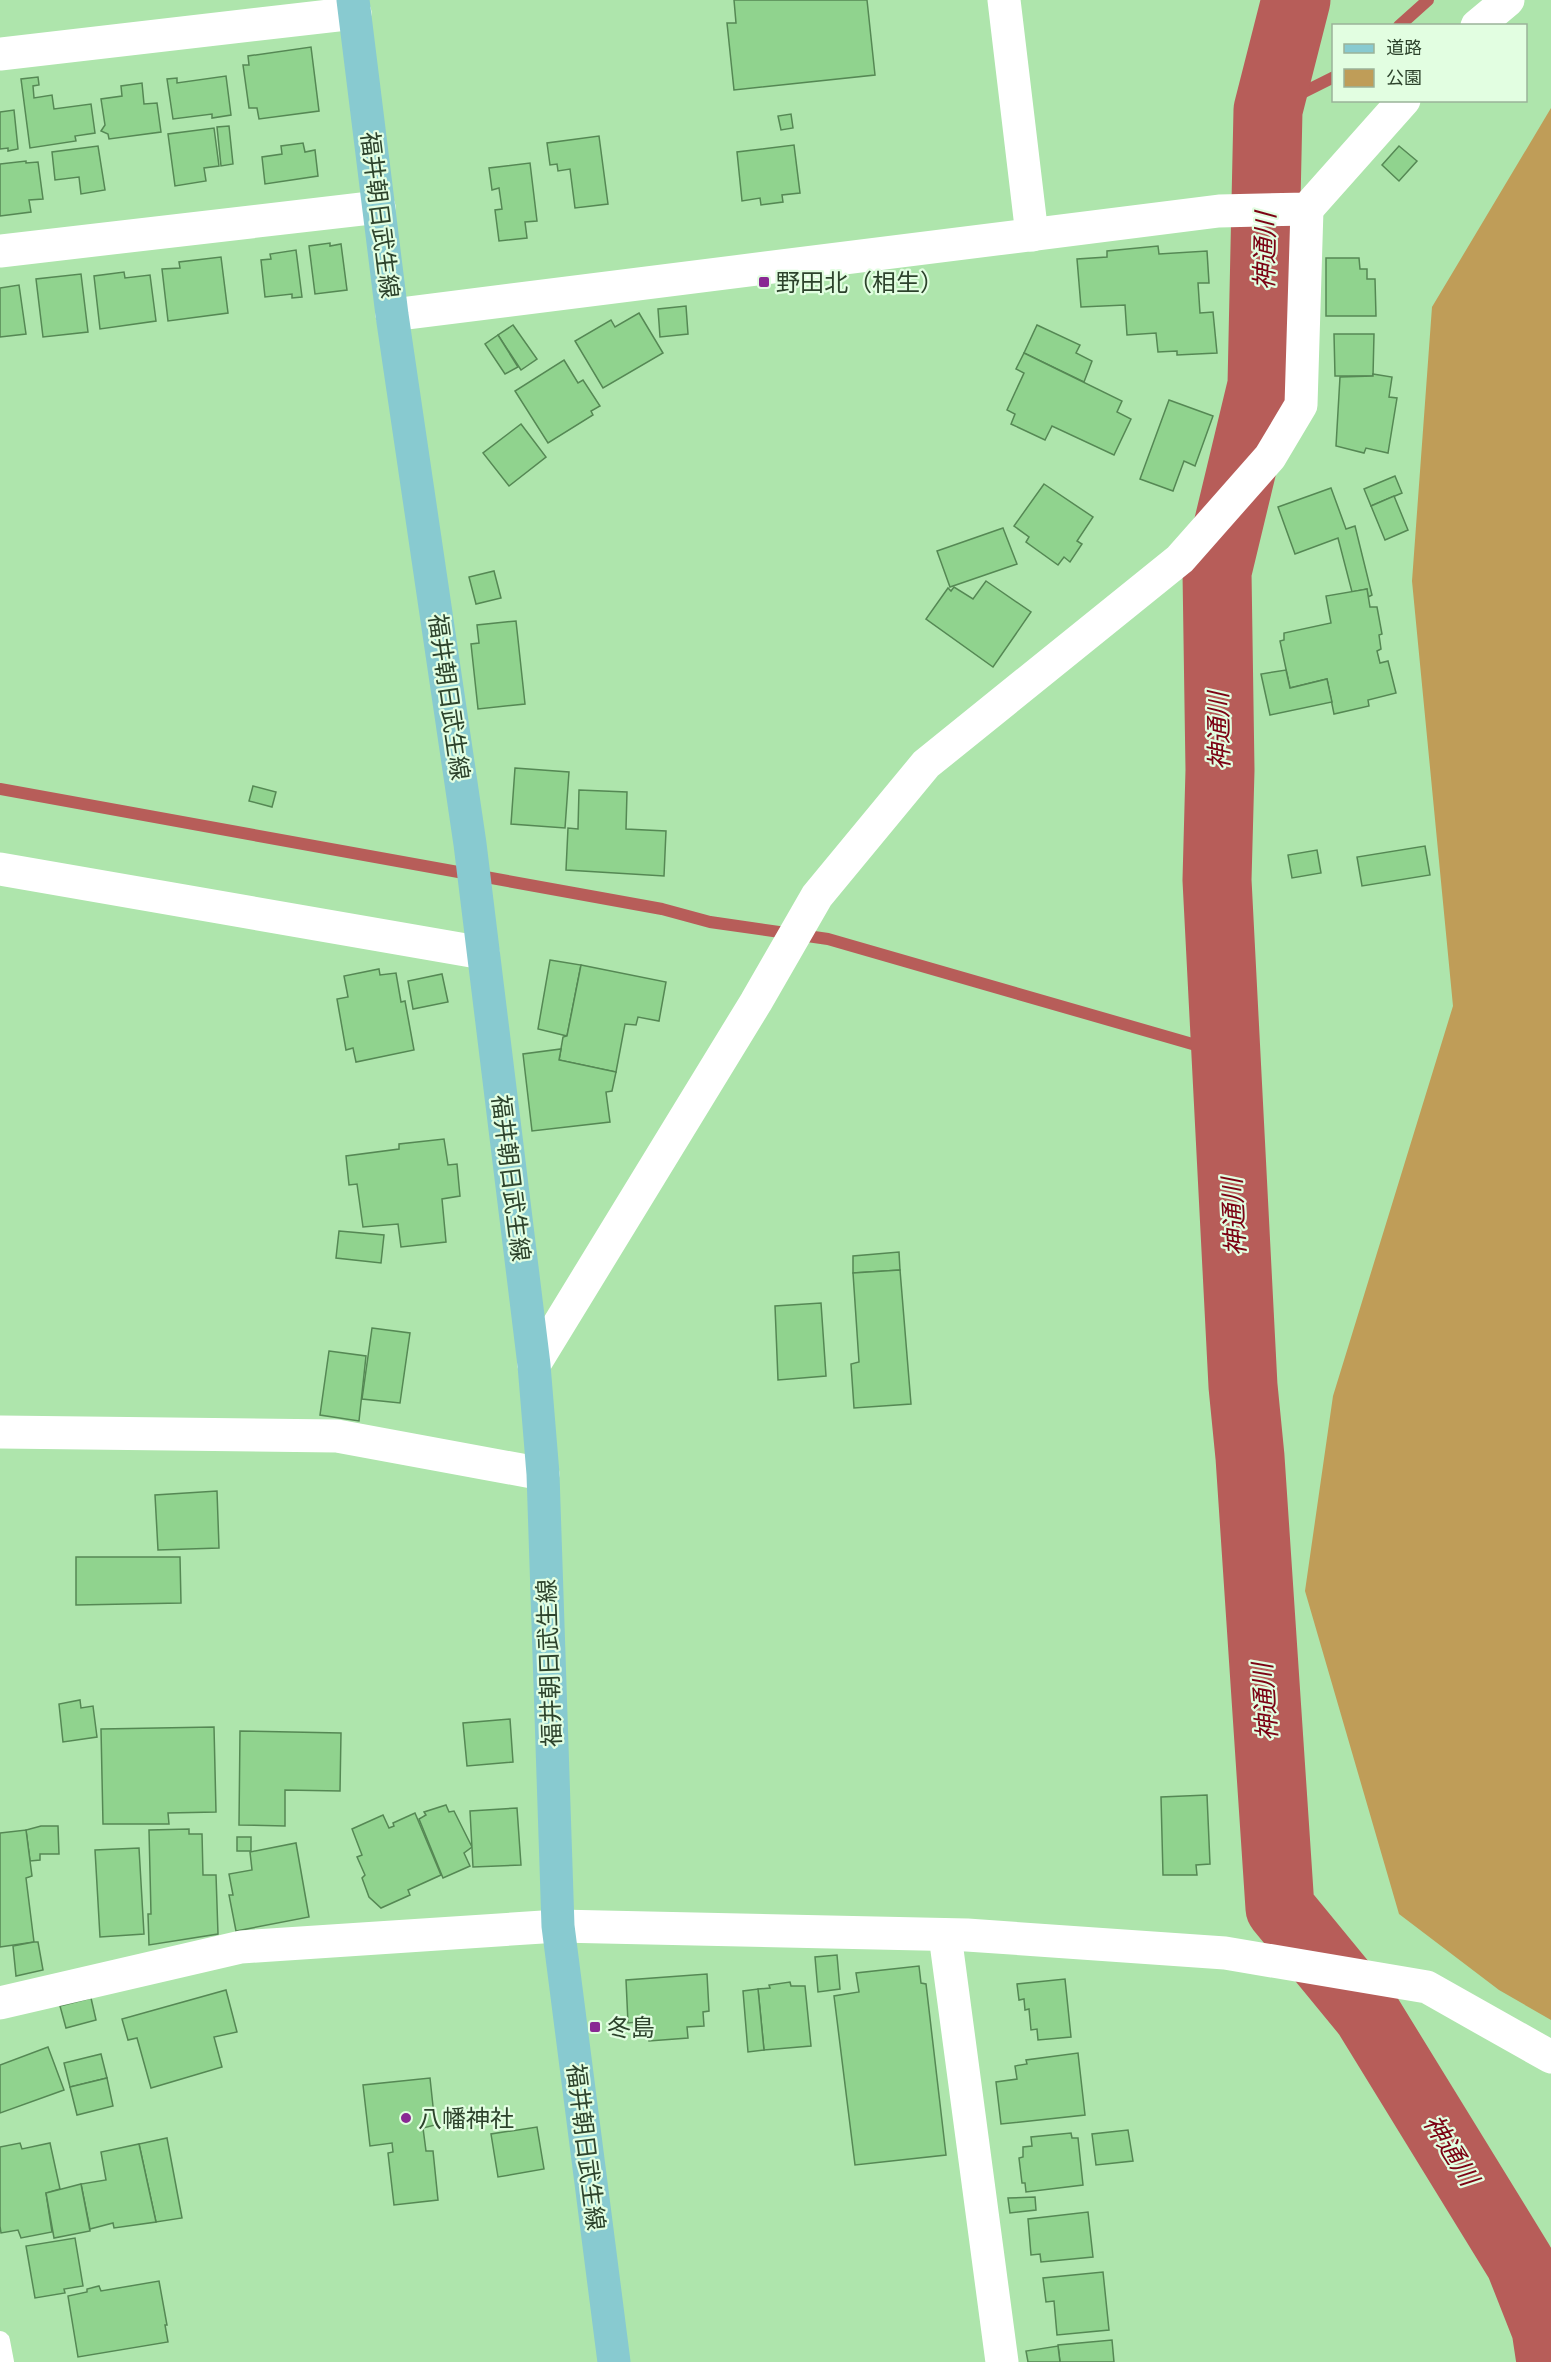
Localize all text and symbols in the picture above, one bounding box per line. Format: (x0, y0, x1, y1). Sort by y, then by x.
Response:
legend (1332, 24, 1527, 102)
text: 道路 (1386, 35, 1422, 61)
text: 公園 (1386, 65, 1422, 91)
street label: 福井朝日武生線 (352, 129, 408, 301)
water label: 神通川 (1245, 209, 1285, 290)
place label: 野田北（相生） (776, 265, 944, 300)
marker: 野田北（相生） (757, 275, 771, 289)
street label: 福井朝日武生線 (420, 611, 478, 783)
water label: 神通川 (1199, 689, 1239, 770)
street label: 福井朝日武生線 (483, 1092, 539, 1264)
water label: 神通川 (1213, 1174, 1255, 1257)
street label: 福井朝日武生線 (529, 1578, 569, 1748)
water label: 神通川 (1243, 1659, 1287, 1742)
place label: 冬島 (607, 2010, 655, 2045)
marker: 冬島 (588, 2020, 602, 2034)
street label: 福井朝日武生線 (558, 2061, 614, 2233)
place label: 八幡神社 (418, 2101, 514, 2136)
water label: 神通川 (1414, 2107, 1489, 2196)
marker: 八幡神社 (399, 2111, 413, 2125)

